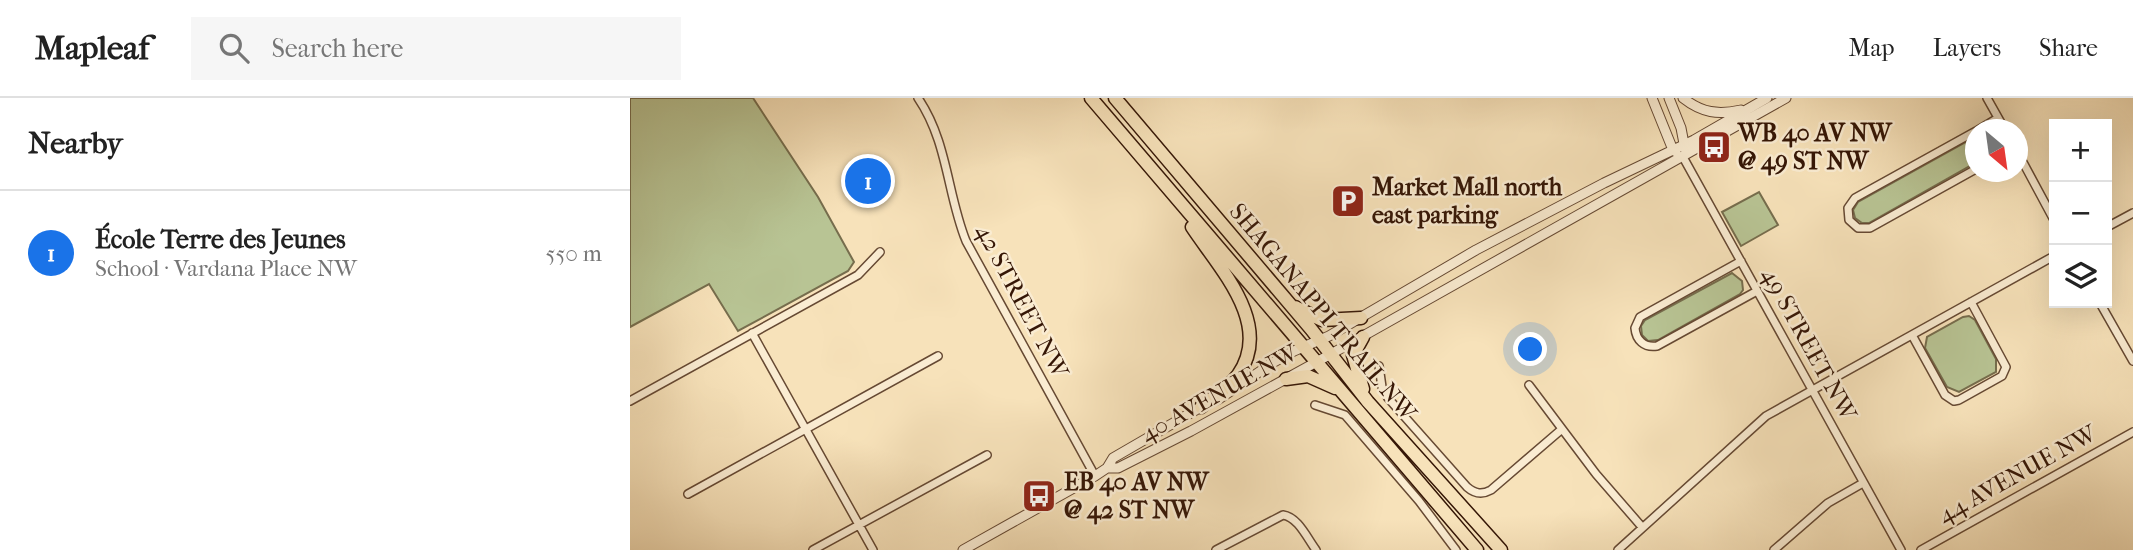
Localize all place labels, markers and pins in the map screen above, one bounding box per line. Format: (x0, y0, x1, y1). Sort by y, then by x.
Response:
place label: WB 40 AV NW @ 49 ST NW (1737, 119, 1893, 176)
bus stop icon: WB 40 AV NW @ 49 ST NW (1695, 128, 1733, 166)
pin: 1 (845, 155, 891, 207)
place label: Market Mall north east parking (1372, 173, 1563, 229)
parking icon: Market Mall north east parking (1329, 182, 1367, 220)
place label: EB 40 AV NW @ 42 ST NW (1064, 468, 1210, 525)
bus stop icon: EB 40 AV NW @ 42 ST NW (1020, 477, 1058, 515)

